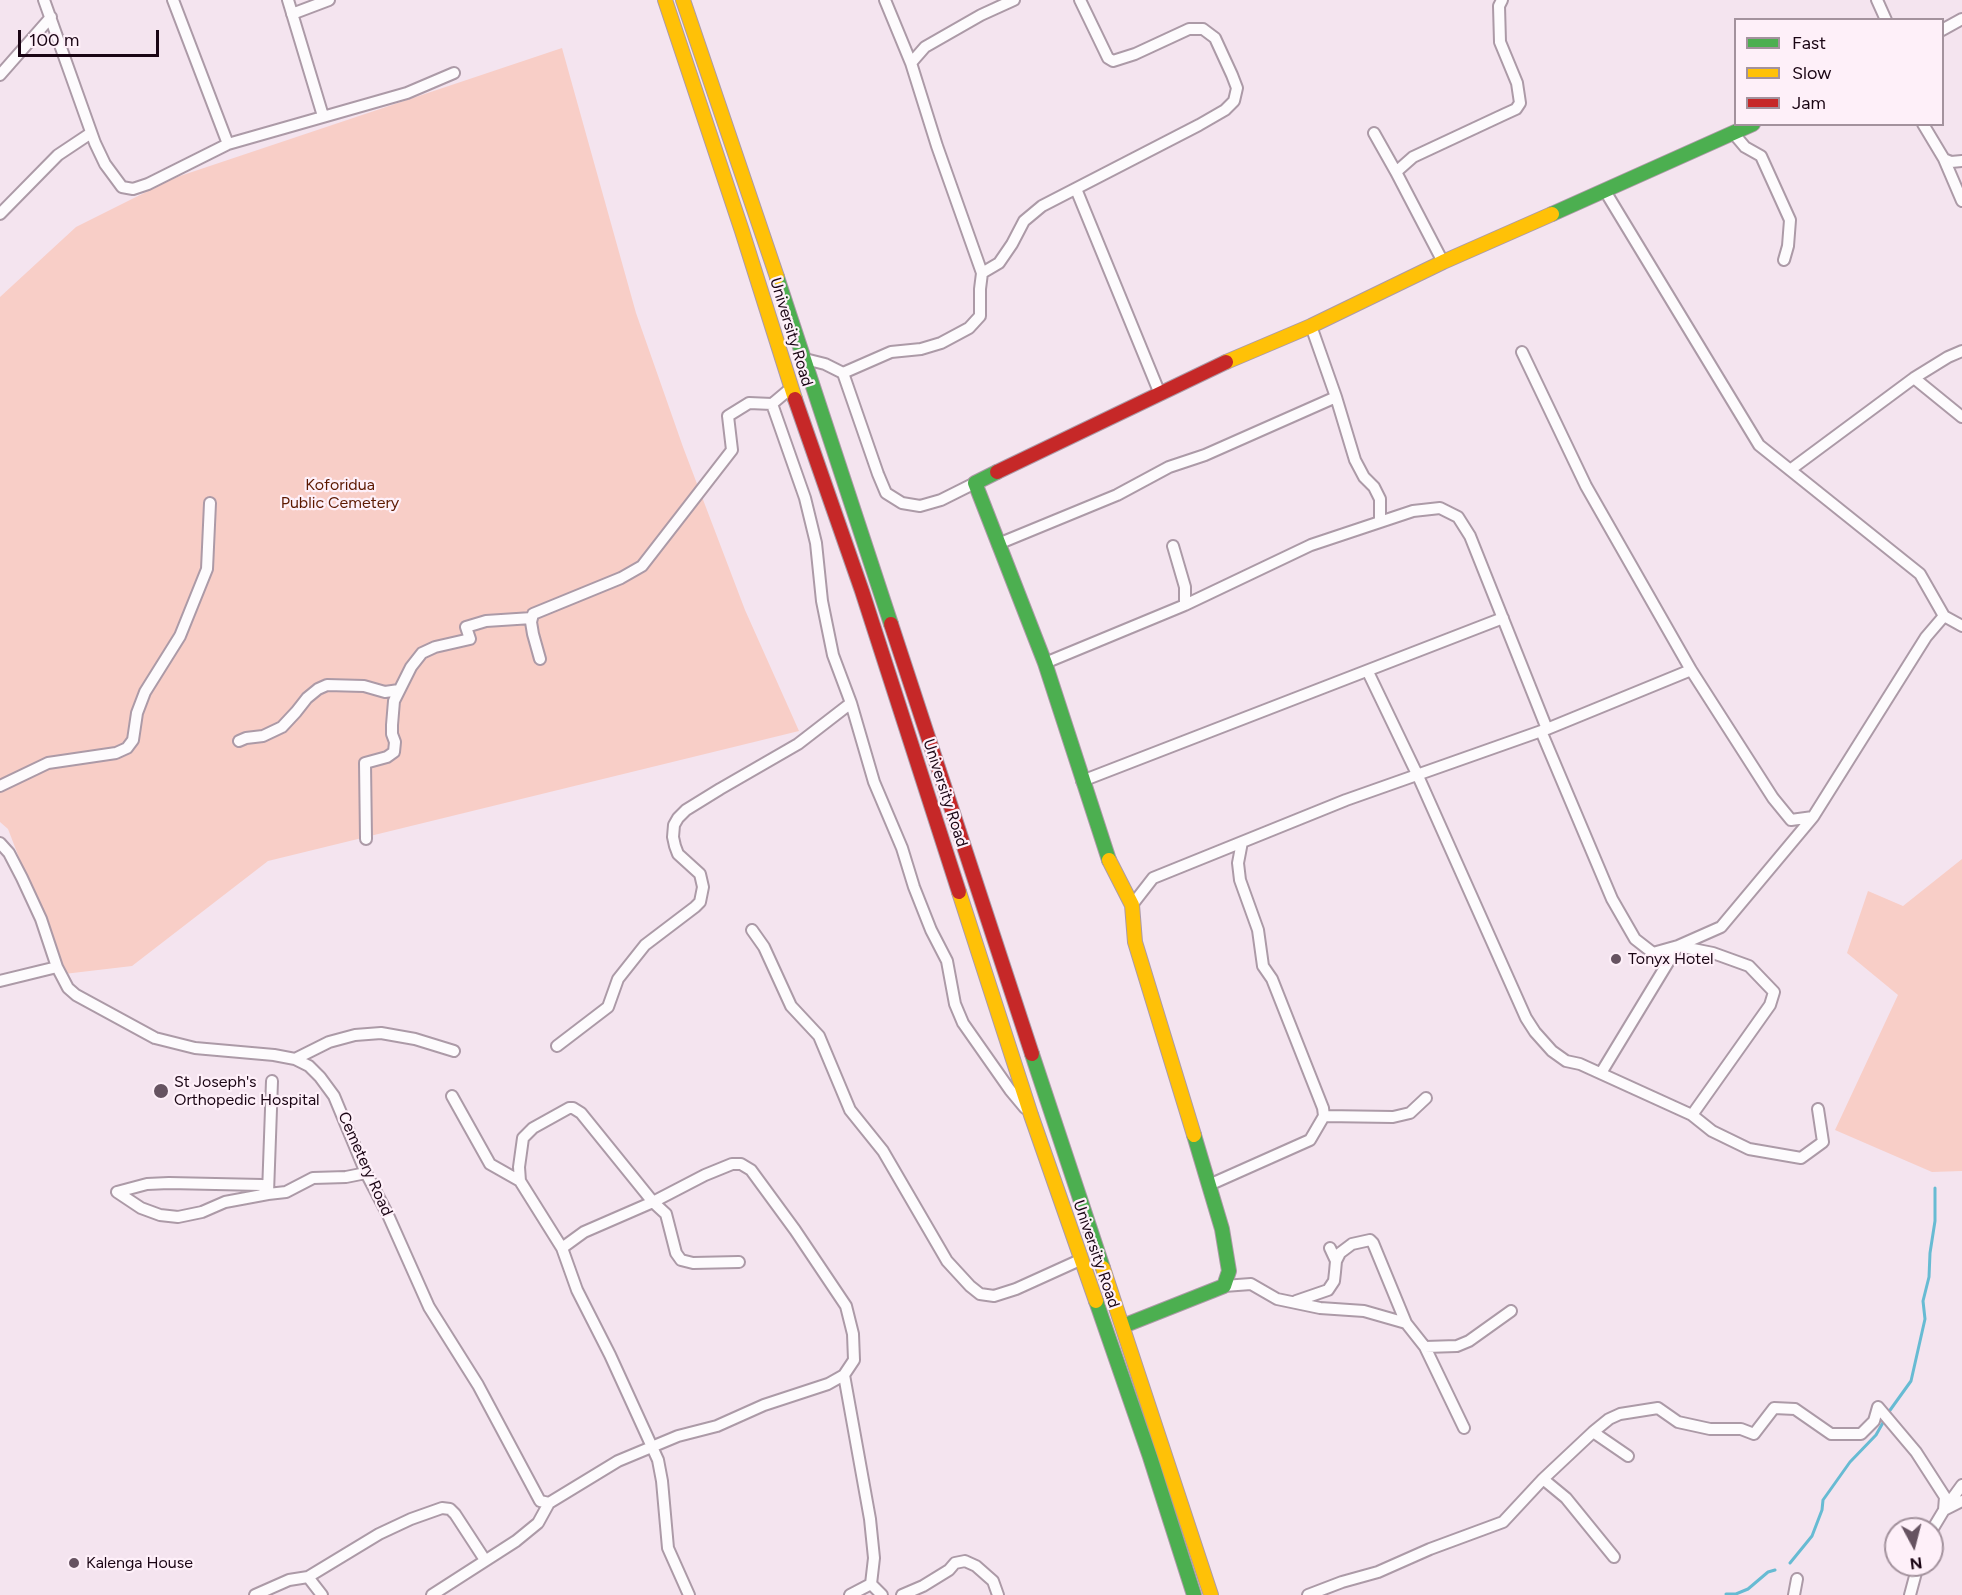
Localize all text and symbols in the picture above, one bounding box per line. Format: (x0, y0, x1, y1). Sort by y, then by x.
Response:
scale bar (21, 18, 162, 56)
legend (1734, 18, 1944, 126)
text: 100 m (29, 29, 79, 51)
text: Fast (1792, 32, 1826, 54)
text: Slow (1792, 62, 1831, 84)
text: Jam (1792, 92, 1826, 114)
street label: University Road (765, 275, 817, 389)
park label: Koforidua Public Cemetery (281, 475, 399, 513)
street label: University Road (918, 736, 972, 850)
place label: Tonyx Hotel (1628, 949, 1713, 969)
marker: Tonyx Hotel (1609, 952, 1623, 966)
place label: St Joseph's Orthopedic Hospital (174, 1072, 320, 1110)
marker: St Joseph's Orthopedic Hospital (152, 1082, 170, 1100)
street label: Cemetery Road (333, 1109, 397, 1219)
street label: University Road (1069, 1198, 1123, 1310)
north arrow (1884, 1517, 1944, 1577)
place label: Kalenga House (86, 1553, 193, 1573)
text: N (1909, 1553, 1923, 1574)
marker: Kalenga House (67, 1556, 81, 1570)

